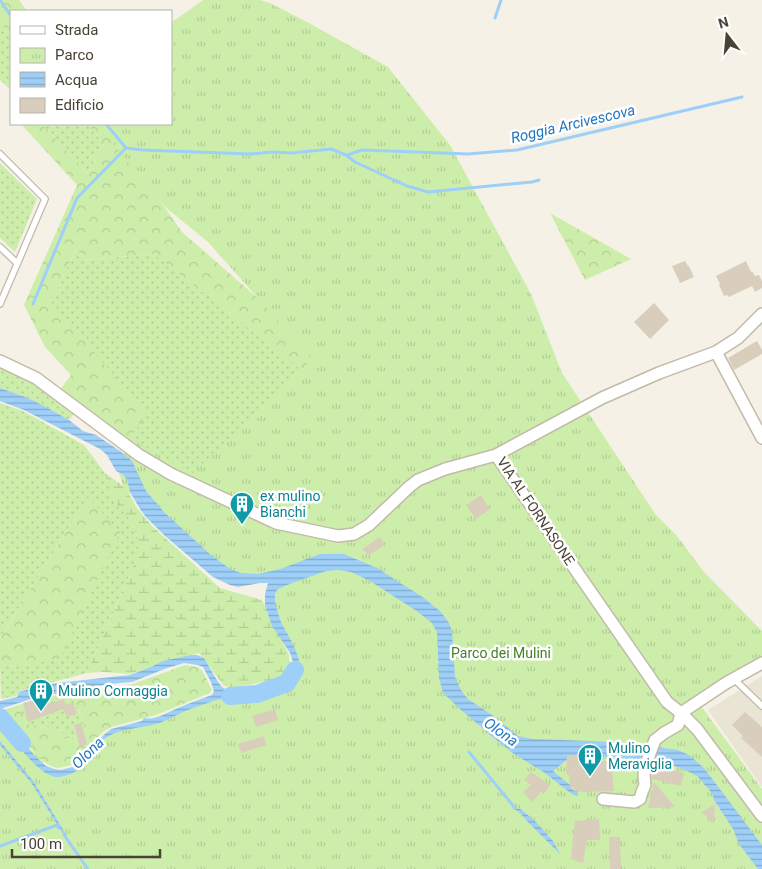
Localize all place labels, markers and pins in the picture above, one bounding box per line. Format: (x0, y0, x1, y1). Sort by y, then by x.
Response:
place label: ex mulino Bianchi (260, 488, 320, 520)
building icon: ex mulino Bianchi (229, 491, 255, 525)
building icon: Mulino Cornaggia (28, 678, 54, 712)
place label: Mulino Cornaggia (58, 683, 168, 699)
place label: Mulino Meraviglia (608, 740, 672, 772)
building icon: Mulino Meraviglia (577, 743, 603, 777)

